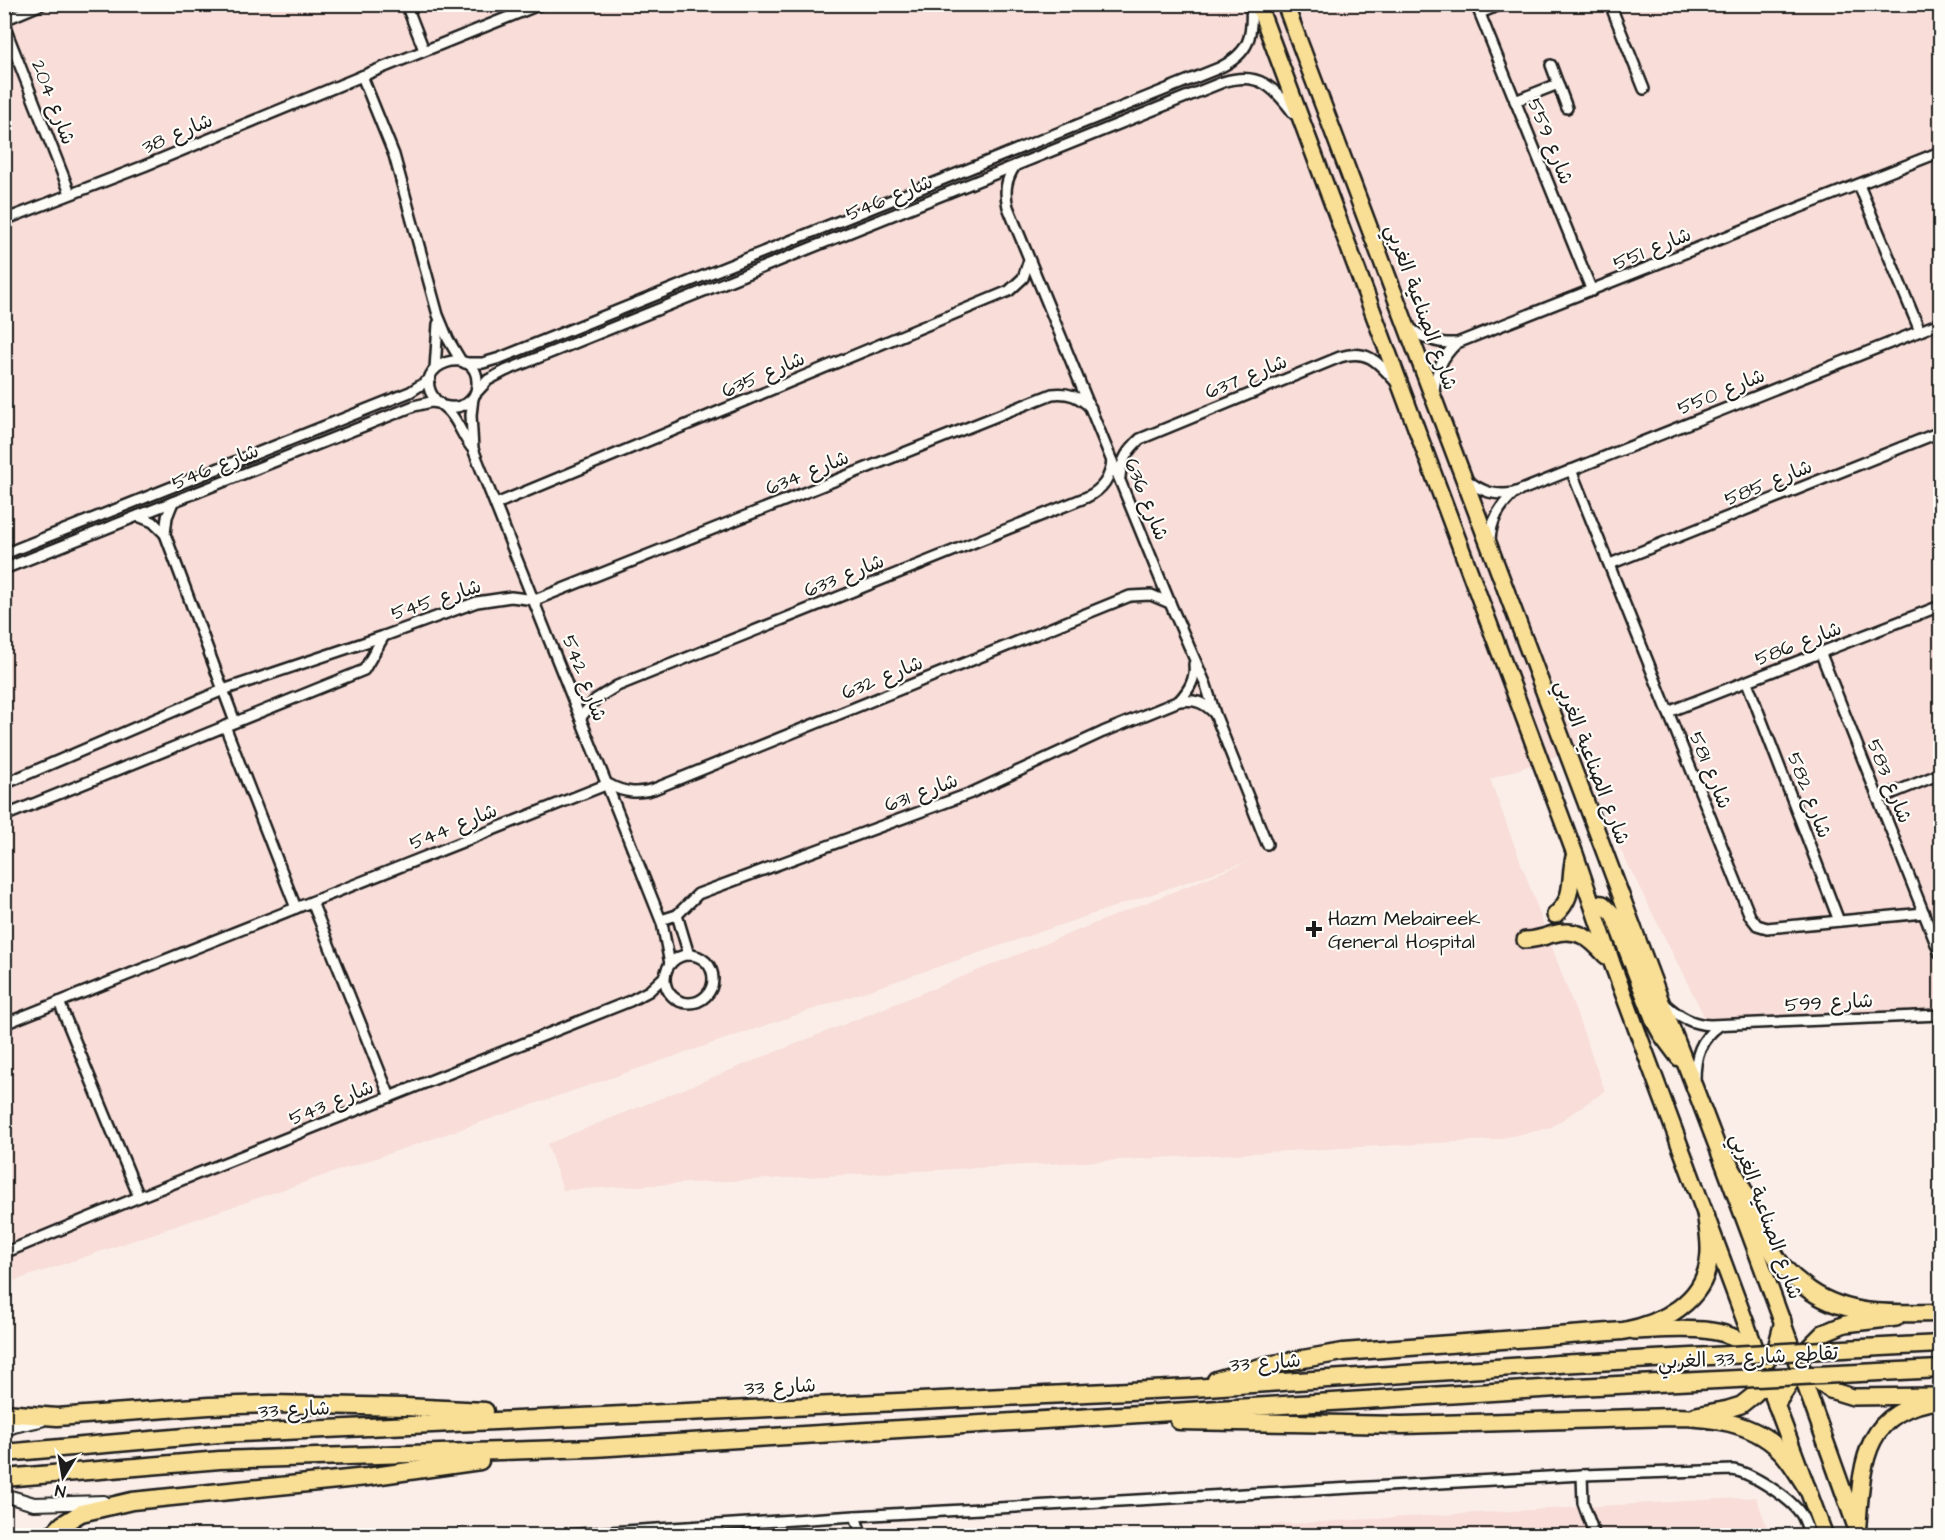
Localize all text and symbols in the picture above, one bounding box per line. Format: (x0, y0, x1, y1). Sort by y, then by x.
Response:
street label: شارع 204 (24, 56, 82, 149)
street label: شارع 559 (1520, 94, 1580, 189)
street label: شارع 38 (138, 106, 217, 161)
street label: شارع 546 (842, 168, 937, 228)
street label: شارع الصناعية الغربي (1375, 220, 1464, 395)
street label: شارع 551 (1609, 221, 1696, 277)
street label: شارع 635 (717, 345, 809, 405)
street label: شارع 637 (1201, 348, 1292, 406)
street label: شارع 550 (1673, 362, 1769, 422)
street label: شارع 546 (168, 437, 263, 497)
street label: شارع 634 (762, 444, 853, 502)
street label: شارع 585 (1720, 453, 1817, 513)
street label: شارع 636 (1117, 454, 1175, 545)
street label: شارع 633 (800, 547, 889, 605)
street label: شارع 545 (388, 572, 485, 628)
street label: شارع 586 (1751, 615, 1846, 673)
street label: شارع 542 (555, 631, 613, 726)
street label: شارع 632 (838, 649, 927, 707)
street label: شارع الصناعية الغربي (1545, 676, 1636, 850)
street label: شارع 581 (1682, 728, 1738, 813)
street label: شارع 583 (1859, 735, 1919, 828)
street label: شارع 582 (1780, 748, 1838, 842)
street label: شارع 631 (881, 767, 962, 819)
street label: شارع 544 (405, 797, 502, 857)
place label: Hazm Mebaireek General Hospital (1328, 905, 1481, 956)
marker: Hazm Mebaireek General Hospital (1305, 920, 1323, 938)
street label: شارع 599 (1784, 987, 1874, 1019)
street label: شارع 543 (285, 1073, 378, 1133)
street label: شارع الصناعية الغربي (1720, 1129, 1809, 1304)
street label: تقاطع شارع 33 الغربي (1657, 1339, 1839, 1380)
street label: شارع 33 (1228, 1347, 1302, 1379)
street label: شارع 33 (744, 1371, 817, 1403)
street label: شارع 33 (258, 1394, 331, 1426)
north arrow (33, 1447, 93, 1507)
text: N (53, 1479, 67, 1502)

